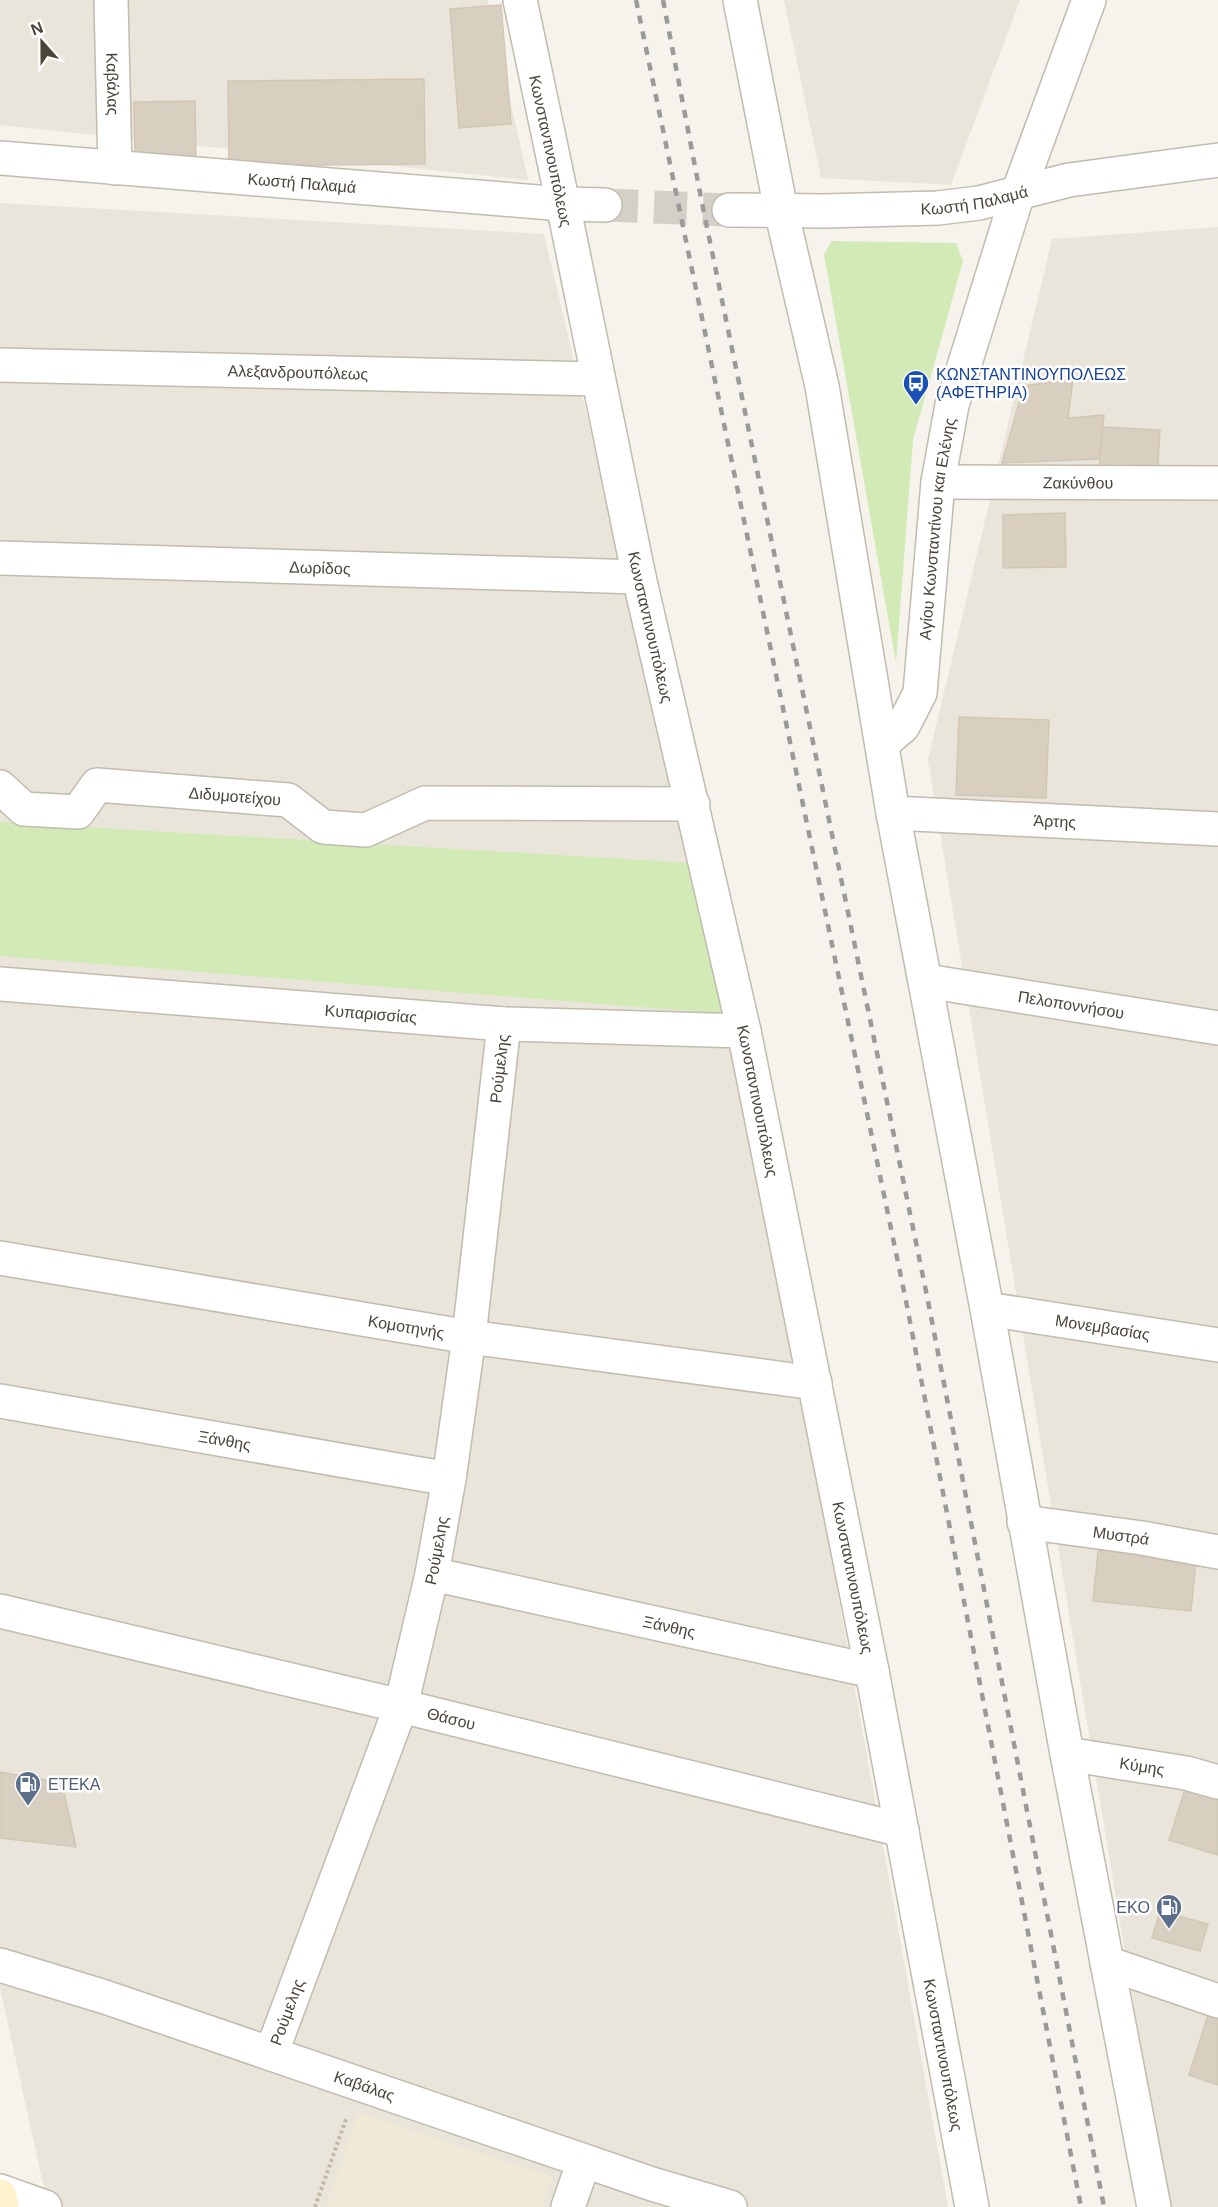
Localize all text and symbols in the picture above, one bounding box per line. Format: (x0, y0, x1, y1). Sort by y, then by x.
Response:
north arrow (12, 12, 72, 72)
text: N (28, 18, 45, 38)
street label: Καβάλας (103, 52, 122, 116)
street label: Κωνσταντινουπόλεως (526, 74, 575, 229)
street label: Κωστή Παλαμά (247, 170, 357, 196)
street label: Κωστή Παλαμά (920, 183, 1030, 217)
street label: Αλεξανδρουπόλεως (227, 362, 369, 383)
place label: ΚΩΝΣΤΑΝΤΙΝΟΥΠΟΛΕΩΣ (ΑΦΕΤΗΡΙΑ) (936, 366, 1126, 401)
bus stop icon: ΚΩΝΣΤΑΝΤΙΝΟΥΠΟΛΕΩΣ (ΑΦΕΤΗΡΙΑ) (901, 368, 931, 406)
street label: Αγίου Κωνσταντίνου και Ελένης (917, 416, 959, 641)
street label: Ζακύνθου (1043, 474, 1113, 492)
street label: Κωνσταντινουπόλεως (625, 550, 676, 705)
street label: Δωρίδος (289, 559, 351, 577)
street label: Διδυμοτείχου (188, 784, 282, 808)
street label: Άρτης (1033, 812, 1077, 831)
street label: Πελοποννήσου (1017, 988, 1125, 1022)
street label: Κυπαρισσίας (324, 1002, 418, 1026)
street label: Κωνσταντινουπόλεως (734, 1023, 781, 1179)
street label: Ρούμελης (487, 1033, 512, 1104)
street label: Κομοτηνής (367, 1312, 446, 1342)
street label: Μονεμβασίας (1054, 1312, 1151, 1343)
street label: Ξάνθης (197, 1428, 252, 1453)
street label: Κωνσταντινουπόλεως (829, 1500, 876, 1655)
street label: Ρούμελης (422, 1515, 451, 1587)
street label: Μυστρά (1092, 1523, 1151, 1548)
street label: Ξάνθης (641, 1613, 697, 1641)
street label: Θάσου (425, 1705, 477, 1733)
street label: Κύμης (1118, 1755, 1166, 1778)
fuel station icon: ΕΤΕΚΑ (13, 1769, 43, 1807)
place label: ΕΤΕΚΑ (48, 1776, 101, 1793)
fuel station icon: EKO (1154, 1892, 1184, 1930)
place label: EKO (1116, 1899, 1150, 1916)
street label: Ρούμελης (267, 1976, 307, 2047)
street label: Κωνσταντινουπόλεως (921, 1978, 966, 2133)
street label: Καβάλας (332, 2068, 397, 2104)

